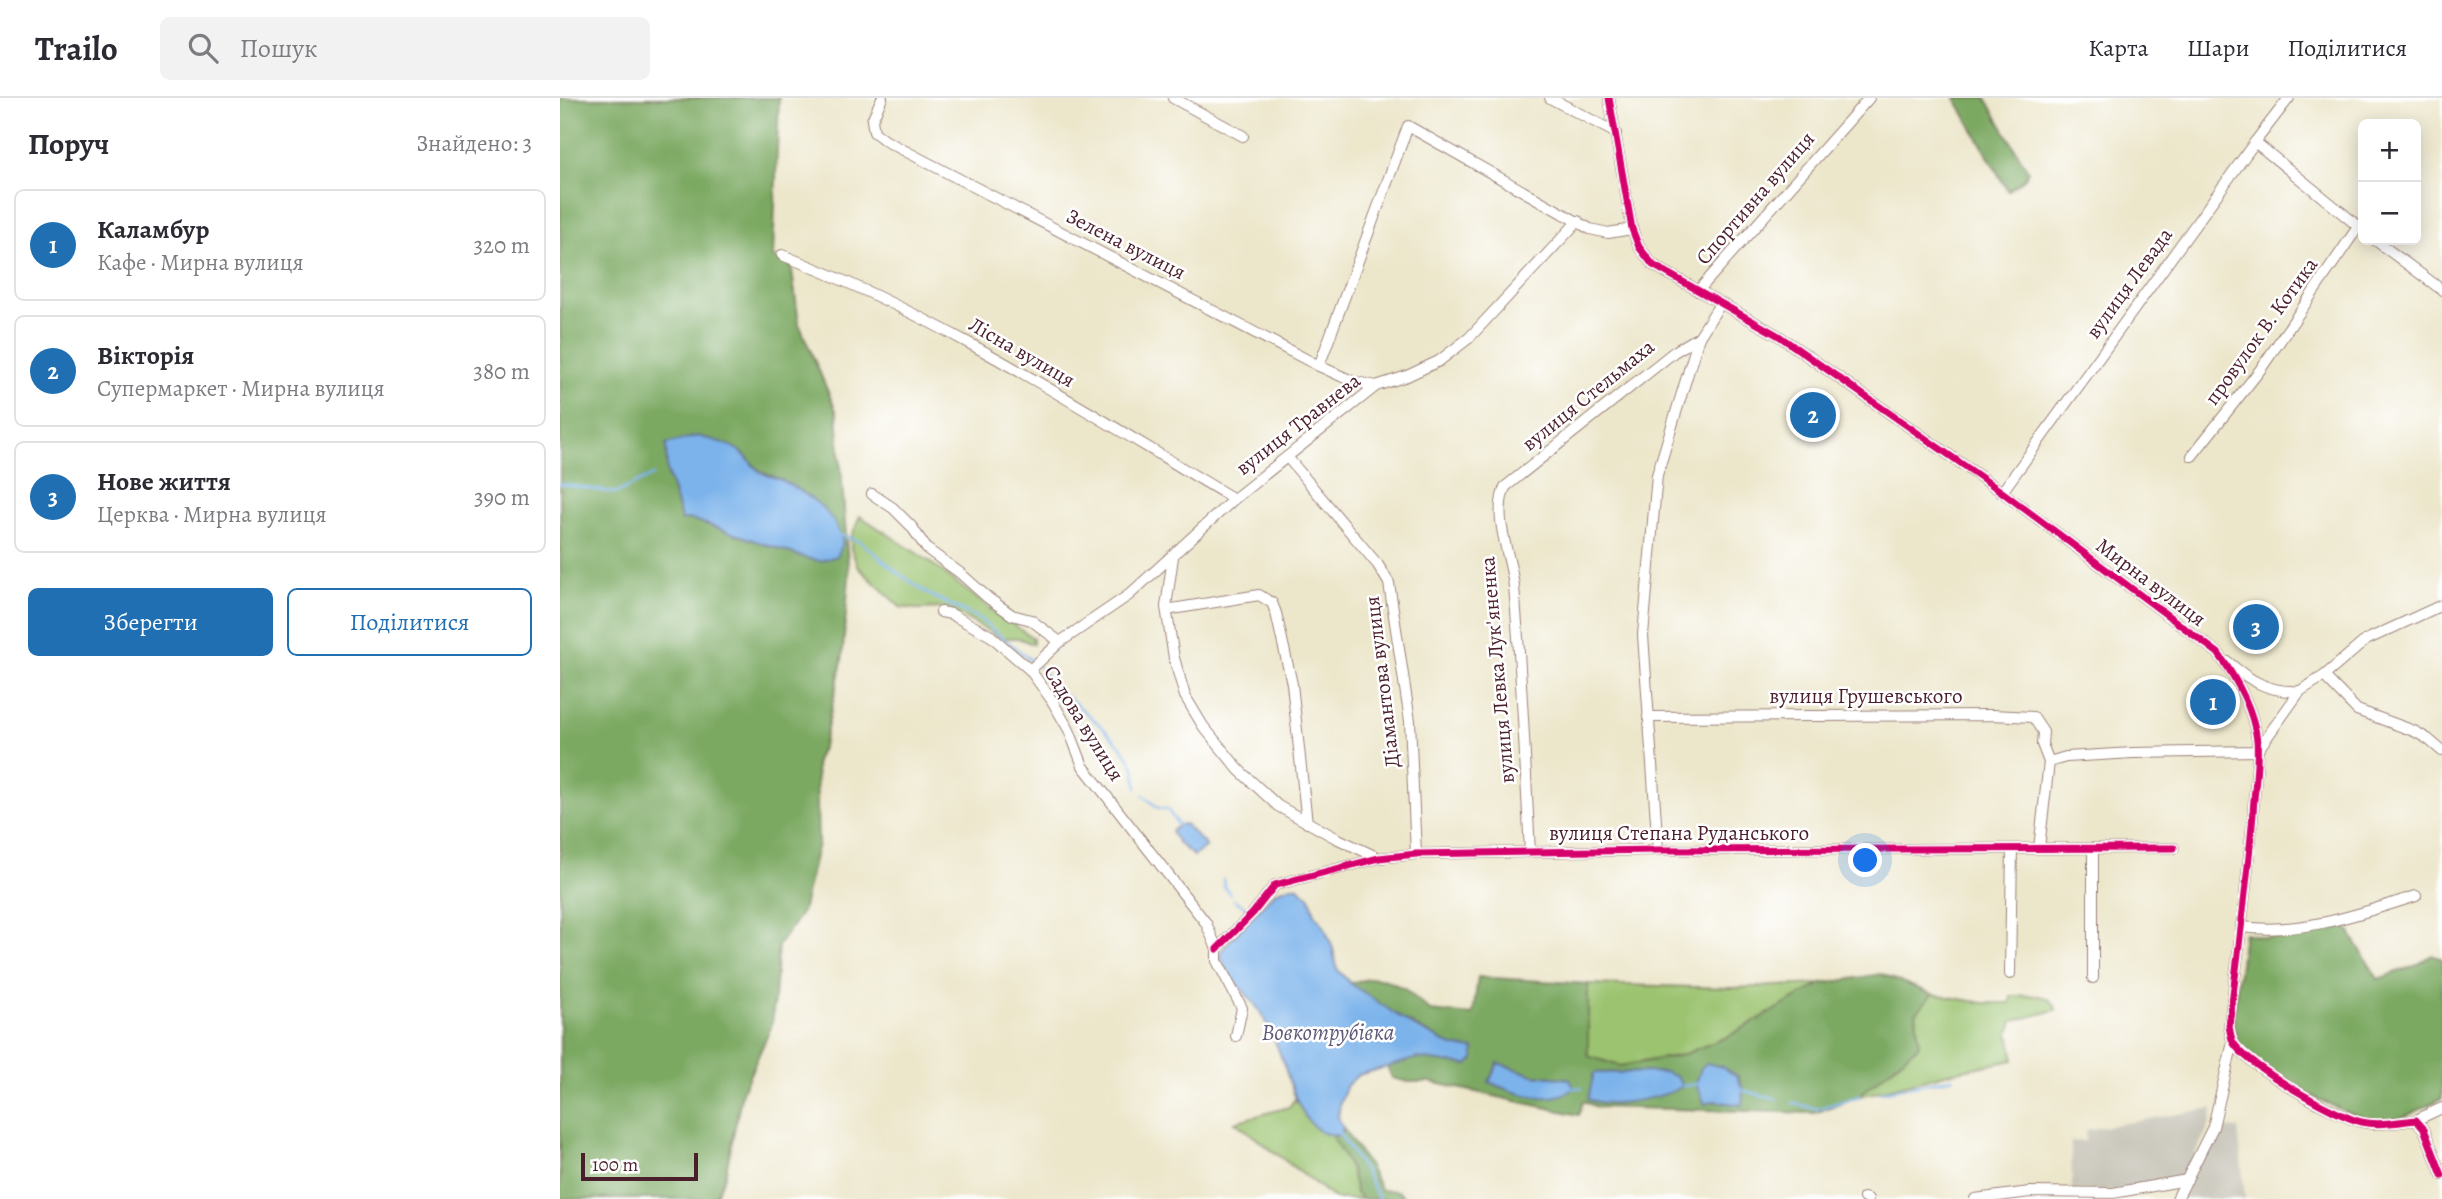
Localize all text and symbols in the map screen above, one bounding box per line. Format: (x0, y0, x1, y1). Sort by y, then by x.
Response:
search box (160, 17, 650, 80)
text: Trailo (35, 26, 118, 71)
icon: search (184, 29, 222, 67)
text: Пошук (240, 31, 317, 66)
text: Карта (2088, 32, 2149, 64)
text: Шари (2187, 32, 2250, 64)
text: Поділитися (2288, 32, 2407, 64)
map controls (2358, 119, 2421, 245)
button: + (2358, 119, 2421, 182)
text: Поруч (28, 124, 109, 164)
street label: Спортивна вулиця (1689, 125, 1821, 271)
text: Знайдено: 3 (416, 128, 532, 159)
button: − (2358, 182, 2421, 245)
street label: Зелена вулиця (1061, 202, 1191, 286)
text: Каламбур (97, 212, 209, 247)
street label: вулиця Левада (2079, 222, 2179, 344)
text: 1 (49, 230, 57, 261)
text: 320 m (474, 230, 530, 261)
text: Кафе · Мирна вулиця (97, 247, 304, 278)
street label: провулок В. Котика (2198, 251, 2324, 411)
street label: Лісна вулиця (964, 310, 1080, 394)
street label: вулиця Стельмаха (1516, 333, 1660, 457)
text: Вікторія (97, 338, 194, 373)
text: 2 (47, 356, 59, 387)
text: 380 m (473, 356, 530, 387)
street label: вулиця Травнева (1230, 366, 1366, 482)
text: Супермаркет · Мирна вулиця (97, 373, 385, 404)
pin: 2 (1790, 389, 1836, 441)
text: Нове життя (97, 464, 231, 499)
text: 3 (48, 482, 58, 513)
text: 390 m (474, 482, 530, 513)
text: Церква · Мирна вулиця (97, 499, 327, 530)
street label: Мирна вулиця (2090, 531, 2212, 633)
street label: вулиця Левка Лук'яненка (1473, 555, 1521, 785)
button: Зберегти (28, 588, 273, 656)
button: Поділитися (287, 588, 532, 656)
street label: Діамантова вулиця (1358, 595, 1406, 769)
pin: 3 (2233, 601, 2279, 653)
street label: Садова вулиця (1037, 660, 1131, 786)
pin: 1 (2190, 676, 2236, 728)
street label: вулиця Грушевського (1769, 682, 1963, 710)
street label: вулиця Степана Руданського (1549, 819, 1809, 847)
your location (1848, 843, 1882, 877)
water label: Вовкотрубівка (1261, 1017, 1395, 1048)
scale bar (581, 1150, 698, 1182)
text: 100 m (592, 1152, 638, 1178)

